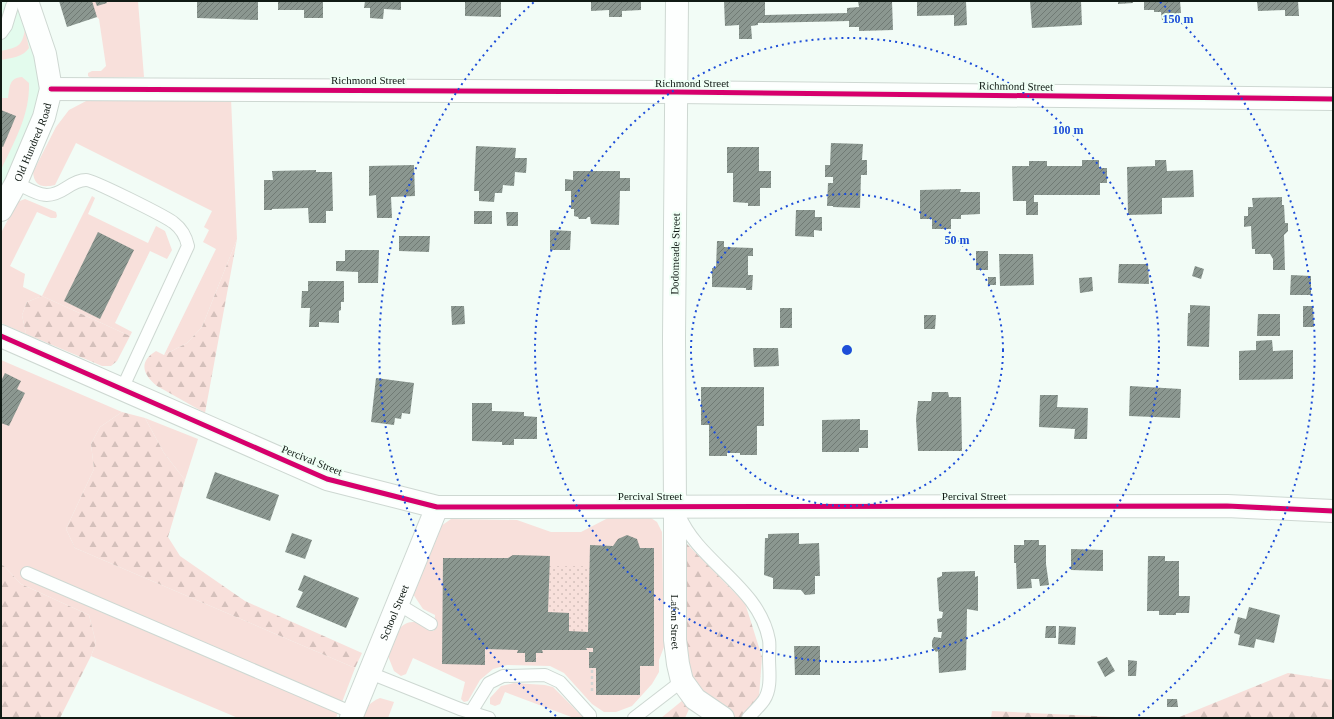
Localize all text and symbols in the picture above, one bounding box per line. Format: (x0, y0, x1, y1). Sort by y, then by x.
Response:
text: 150 m (1163, 12, 1194, 26)
street label: Richmond Street (331, 74, 405, 86)
street label: Richmond Street (655, 77, 729, 89)
street label: Richmond Street (979, 79, 1053, 93)
street label: Old Hundred Road (11, 101, 53, 183)
text: 100 m (1053, 123, 1084, 137)
street label: Dodomeade Street (668, 213, 682, 295)
text: 50 m (945, 233, 970, 247)
centre of rings (840, 343, 854, 357)
street label: Percival Street (280, 442, 344, 478)
street label: Percival Street (618, 490, 682, 502)
street label: Percival Street (942, 490, 1006, 502)
street label: School Street (377, 583, 411, 642)
street label: Lafon Street (669, 595, 682, 650)

